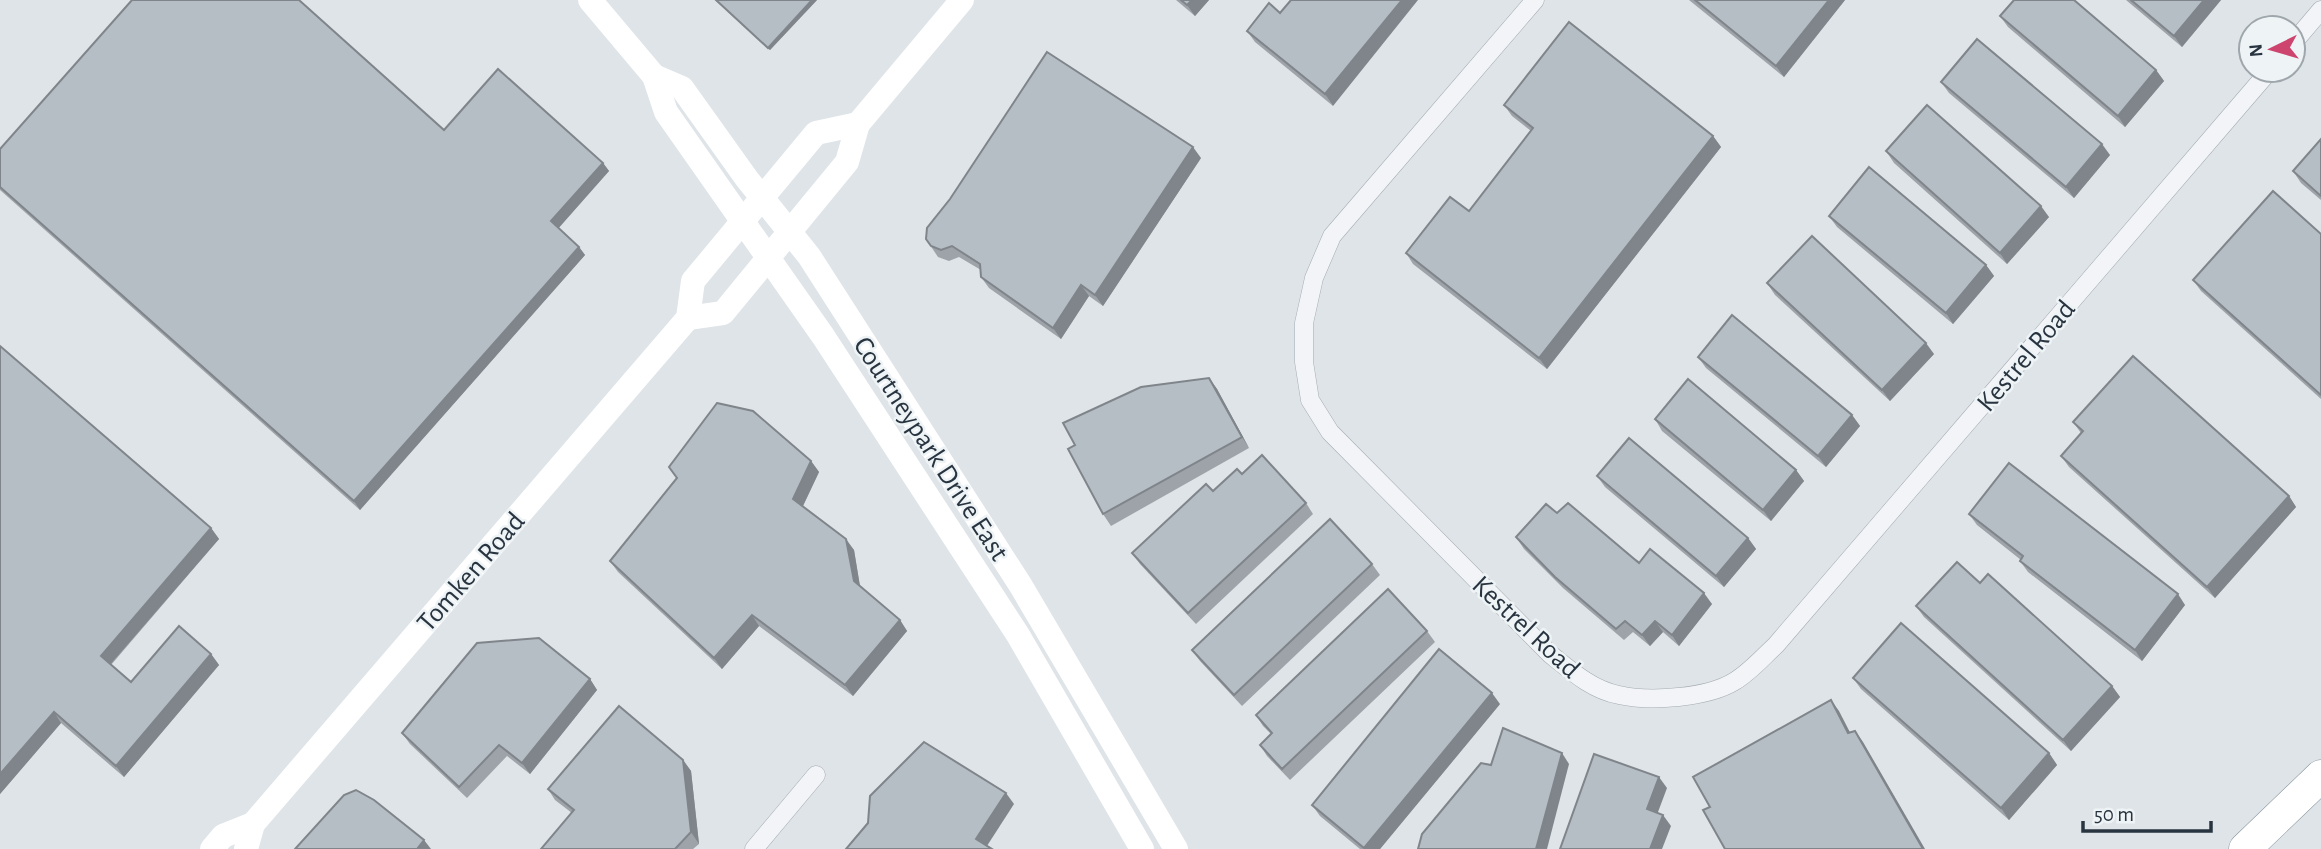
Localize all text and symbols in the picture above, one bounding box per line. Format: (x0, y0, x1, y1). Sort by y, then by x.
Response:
north arrow (2237, 14, 2307, 84)
text: N (2247, 43, 2267, 58)
street label: Kestrel Road (1972, 295, 2081, 417)
street label: Courtneypark Drive East (848, 332, 1013, 566)
street label: Tomken Road (412, 507, 531, 637)
street label: Kestrel Road (1466, 571, 1585, 684)
scale bar (2083, 790, 2211, 834)
text: 50 m (2094, 804, 2134, 825)

